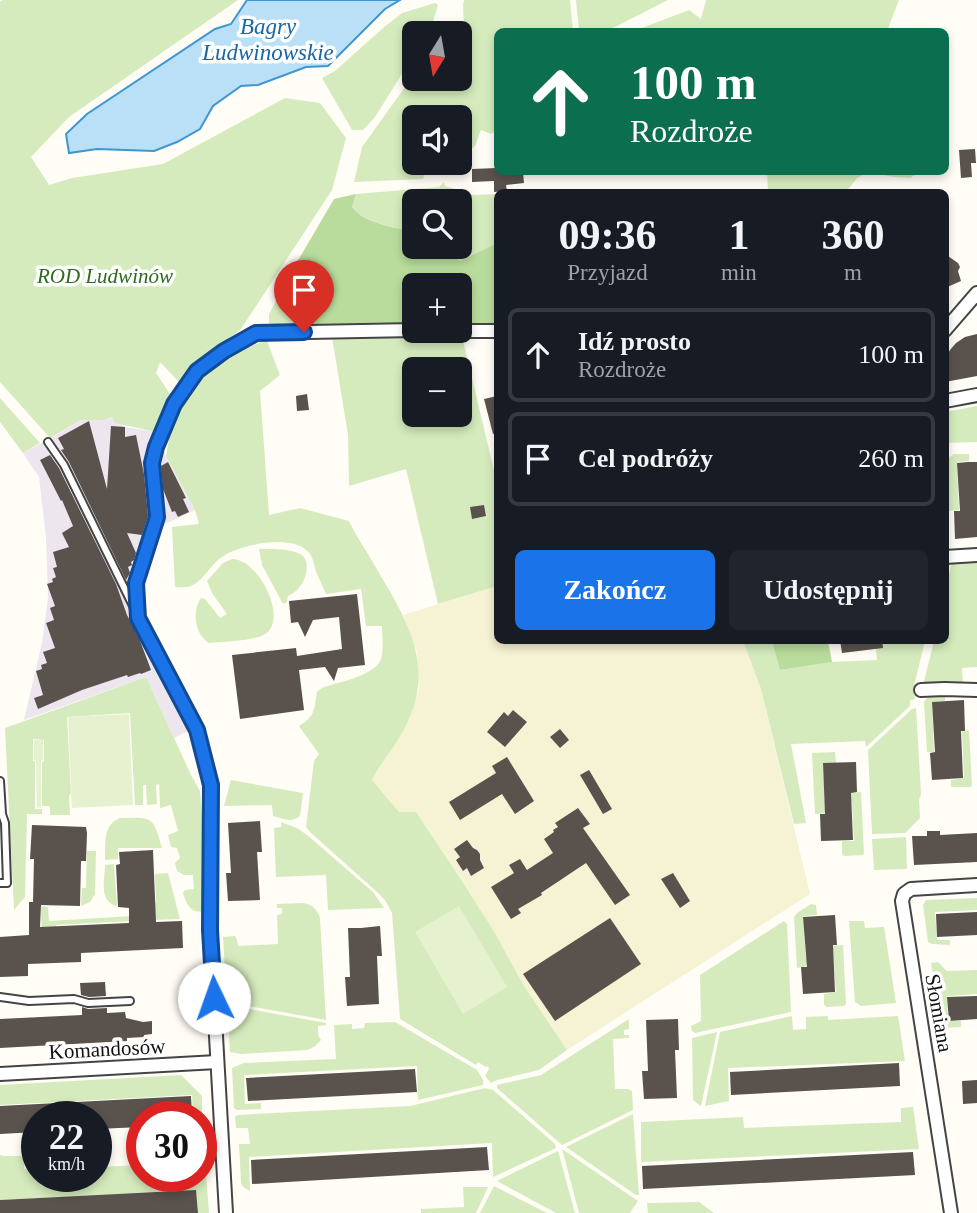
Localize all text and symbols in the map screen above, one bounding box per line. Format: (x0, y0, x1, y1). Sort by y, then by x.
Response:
water label: Bagry Ludwinowskie (201, 14, 334, 65)
north arrow (402, 21, 472, 91)
map controls (402, 21, 472, 427)
text: 100 m (630, 55, 757, 110)
icon: ahead (515, 56, 606, 147)
button: sound (402, 105, 472, 175)
text: Rozdroże (630, 113, 753, 149)
button: search (402, 189, 472, 259)
text: 09:36 (559, 212, 657, 258)
text: 1 (728, 212, 749, 258)
text: 360 (821, 212, 884, 258)
pin (274, 260, 334, 332)
text: Przyjazd (567, 260, 648, 285)
text: min (721, 260, 757, 285)
text: m (844, 260, 862, 285)
park label: ROD Ludwinów (36, 264, 173, 288)
icon: arrive (285, 271, 323, 309)
button: + (402, 273, 472, 343)
text: Idź prosto (578, 327, 691, 356)
icon: ahead (519, 336, 557, 374)
text: 100 m (858, 340, 924, 369)
button: − (402, 357, 472, 427)
text: Rozdroże (578, 357, 666, 382)
icon: arrive (519, 440, 557, 478)
text: Cel podróży (578, 444, 713, 473)
text: 260 m (858, 444, 924, 473)
button: Zakończ (515, 550, 715, 630)
button: Udostępnij (729, 550, 928, 630)
position arrow (177, 961, 251, 1035)
street label: Słomiana (920, 972, 958, 1055)
street label: Komandosów (48, 1034, 167, 1064)
speed limit sign: 30 (126, 1101, 217, 1192)
text: 22 (49, 1118, 84, 1157)
text: km/h (48, 1154, 85, 1174)

